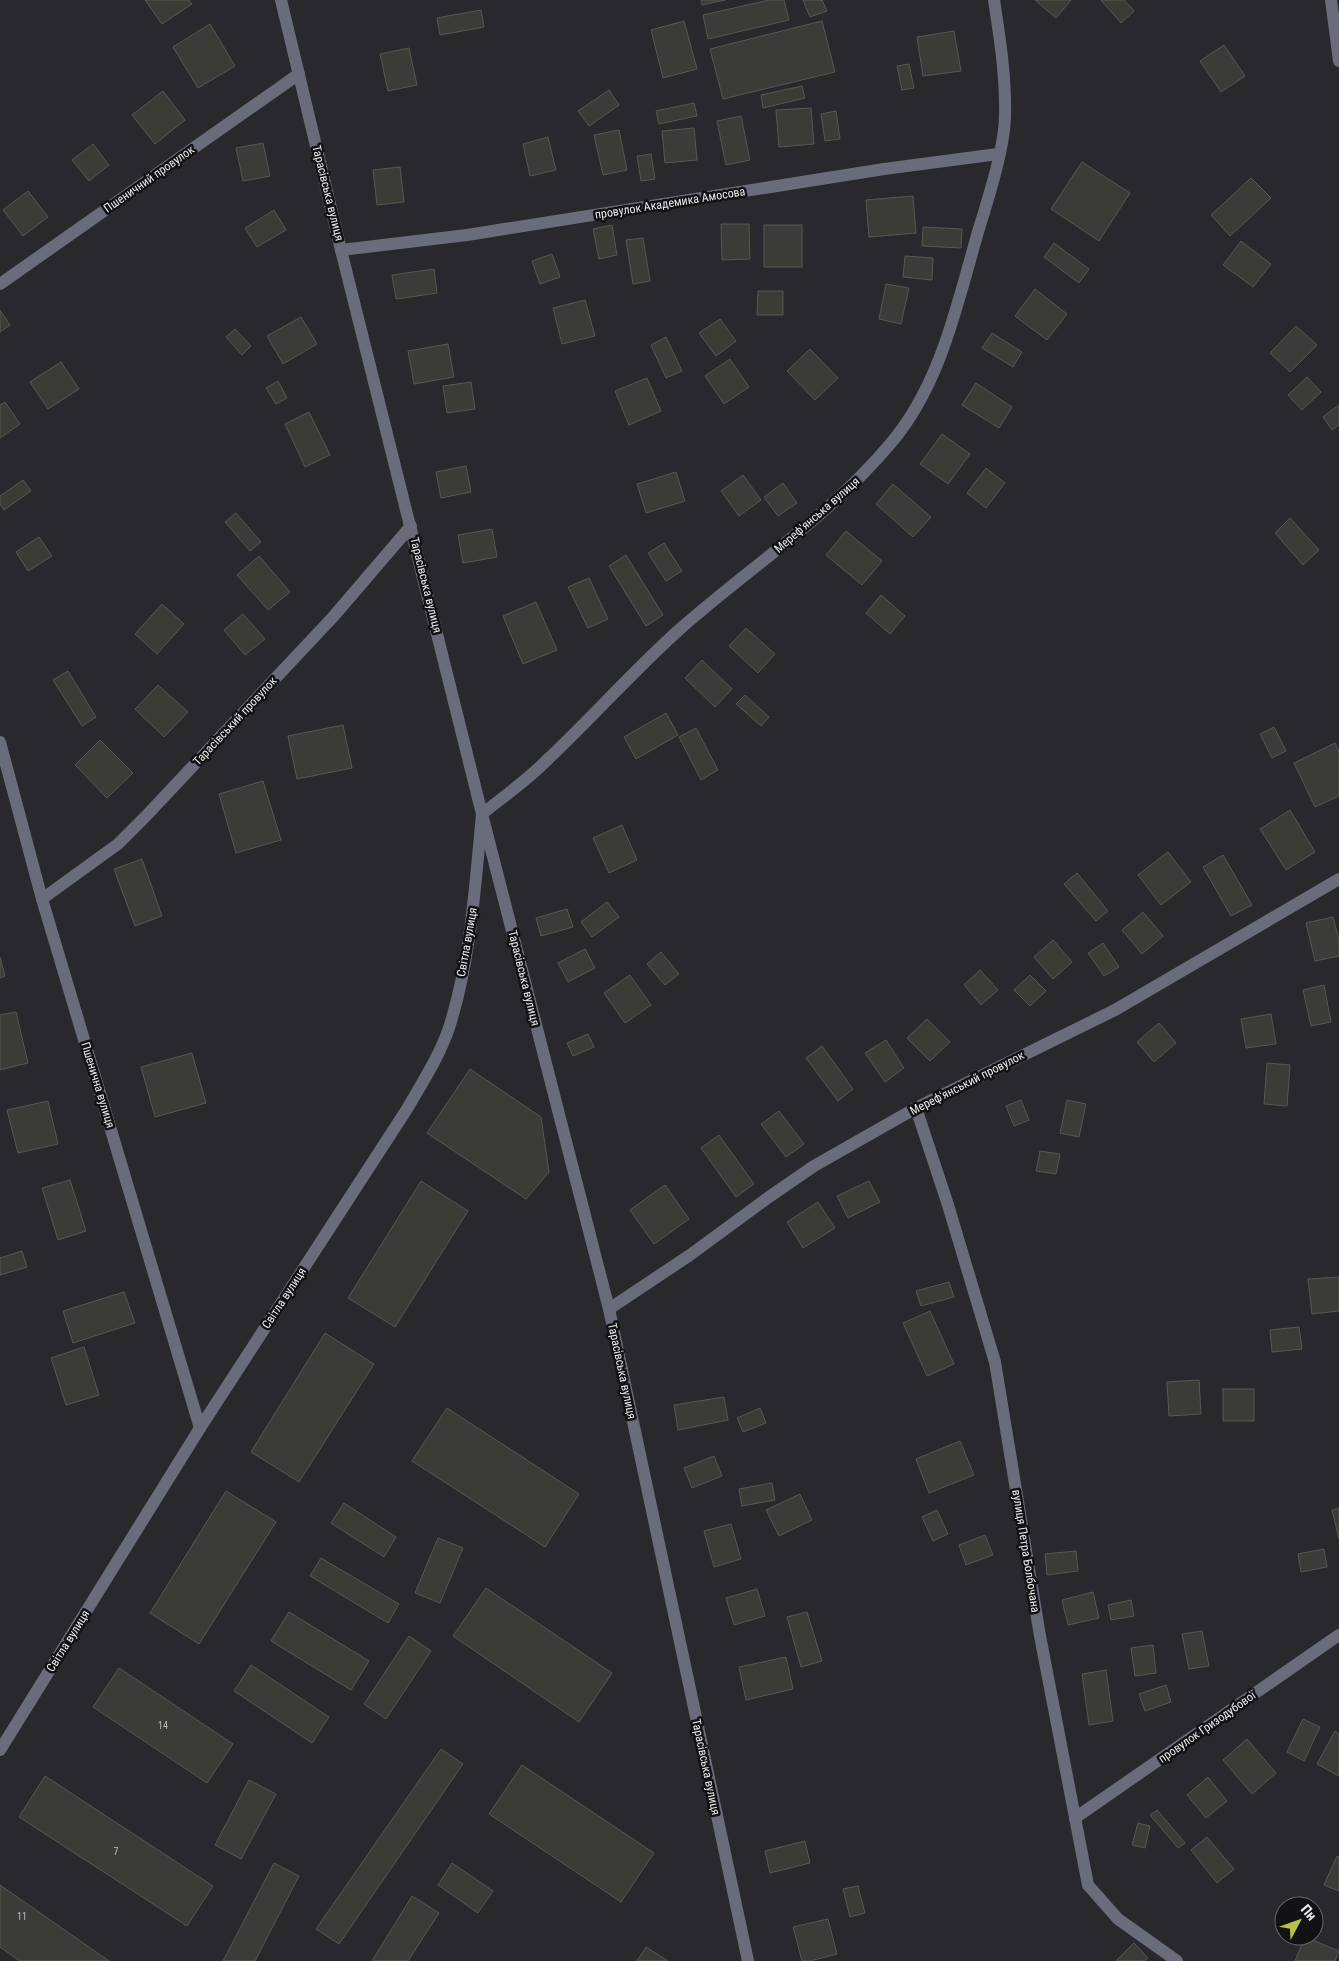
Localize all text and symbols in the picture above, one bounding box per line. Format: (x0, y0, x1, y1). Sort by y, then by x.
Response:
street label: Пшеничний провулок (101, 142, 197, 216)
street label: Тарасівська вулиця (309, 144, 347, 242)
street label: провулок Академика Амосова (594, 184, 746, 222)
street label: Мереф'янська вулиця (772, 474, 862, 556)
street label: Тарасівська вулиця (407, 536, 445, 634)
street label: Тарасівський провулок (190, 674, 280, 768)
street label: Світла вулиця (454, 906, 480, 978)
street label: Тарасівська вулиця (505, 929, 543, 1027)
street label: Пшенична вулиця (78, 1040, 118, 1130)
street label: Мереф'янський провулок (908, 1048, 1027, 1118)
street label: Світла вулиця (259, 1265, 309, 1331)
street label: Тарасівська вулиця (605, 1322, 639, 1420)
street label: вулиця Петра Болбочана (1009, 1489, 1043, 1614)
street label: Світла вулиця (44, 1608, 92, 1674)
street label: провулок Гризодубової (1156, 1688, 1259, 1766)
street label: Тарасівська вулиця (689, 1718, 723, 1816)
house number: 14 (158, 1720, 168, 1731)
house number: 7 (114, 1846, 119, 1857)
north arrow (1274, 1896, 1324, 1946)
text: Пн (1298, 1901, 1320, 1924)
house number: 11 (17, 1911, 27, 1922)

